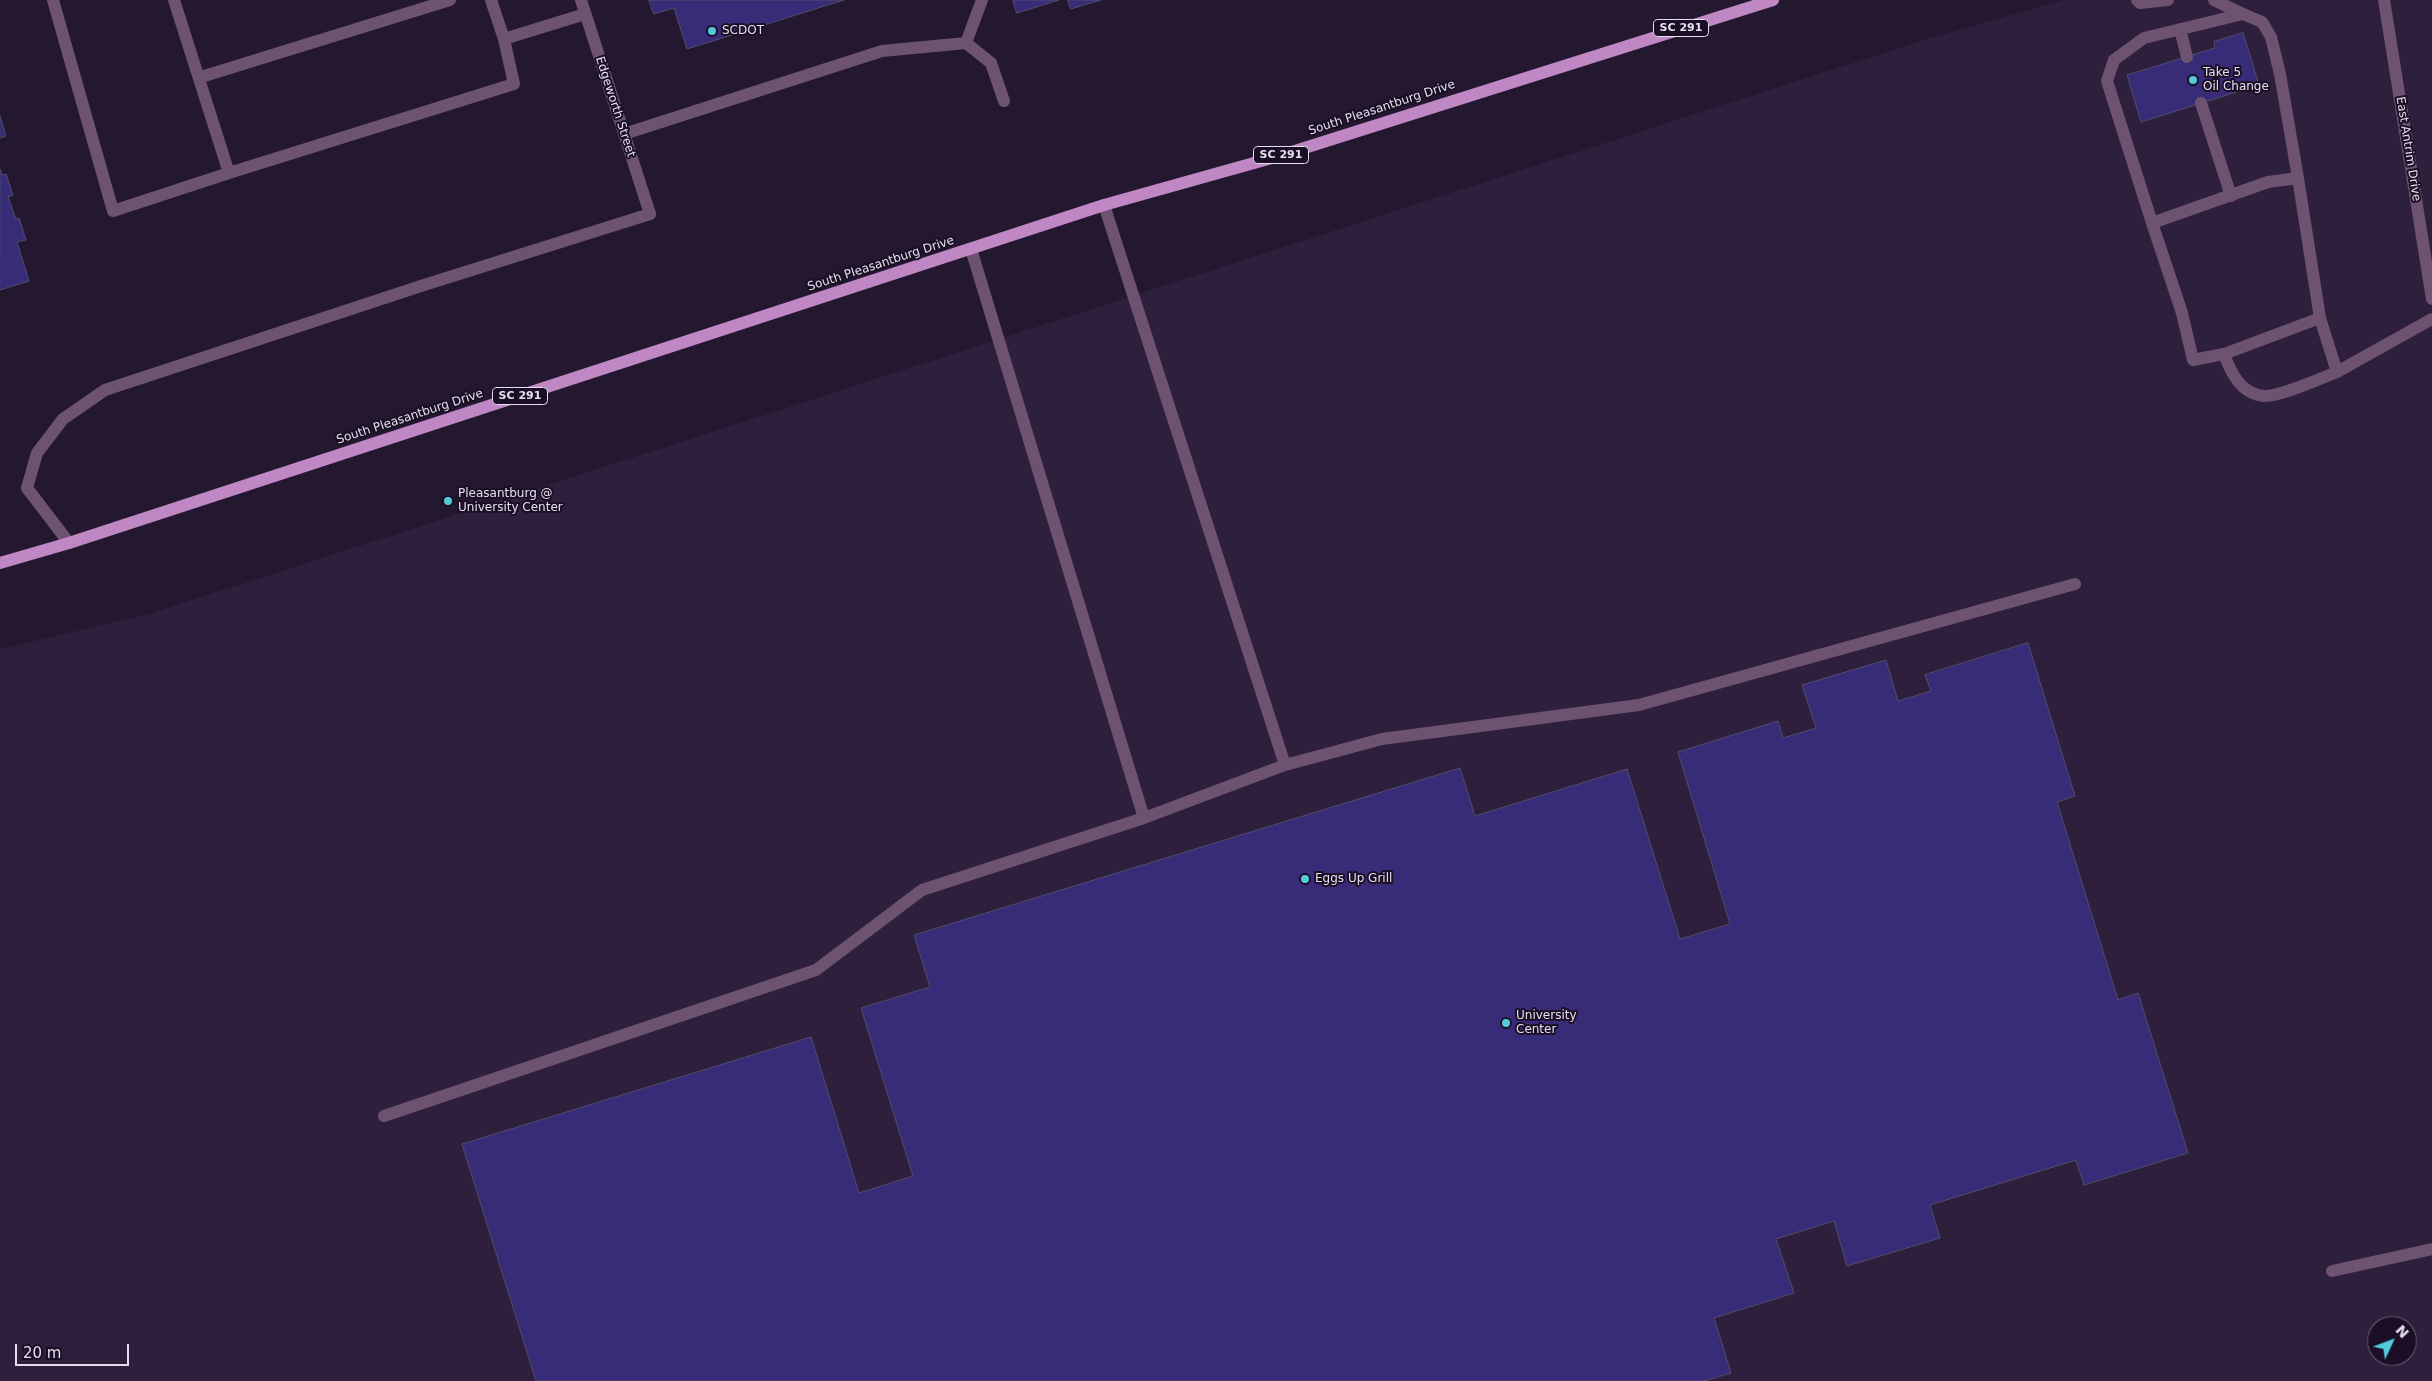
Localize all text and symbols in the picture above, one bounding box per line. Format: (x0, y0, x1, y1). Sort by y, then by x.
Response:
road number: SC 291 (1654, 19, 1708, 36)
place label: SCDOT (722, 24, 764, 38)
marker: SCDOT (706, 25, 718, 37)
street label: Edgeworth Street (592, 55, 638, 159)
place label: Take 5 Oil Change (2203, 66, 2269, 94)
marker: Take 5 Oil Change (2187, 74, 2199, 86)
street label: South Pleasantburg Drive (1307, 77, 1457, 139)
street label: East Antrim Drive (2393, 96, 2423, 202)
road number: SC 291 (1254, 146, 1308, 164)
street label: South Pleasantburg Drive (806, 233, 956, 295)
street label: South Pleasantburg Drive (335, 386, 485, 448)
road number: SC 291 (492, 388, 548, 404)
place label: Pleasantburg @ University Center (458, 487, 563, 515)
marker: Pleasantburg @ University Center (442, 495, 454, 507)
place label: Eggs Up Grill (1315, 872, 1392, 886)
marker: Eggs Up Grill (1299, 873, 1311, 885)
place label: University Center (1516, 1009, 1577, 1037)
marker: University Center (1500, 1017, 1512, 1029)
north arrow (2367, 1316, 2417, 1366)
text: N (2392, 1322, 2412, 1341)
scale bar (18, 1334, 131, 1366)
text: 20 m (23, 1344, 61, 1362)

